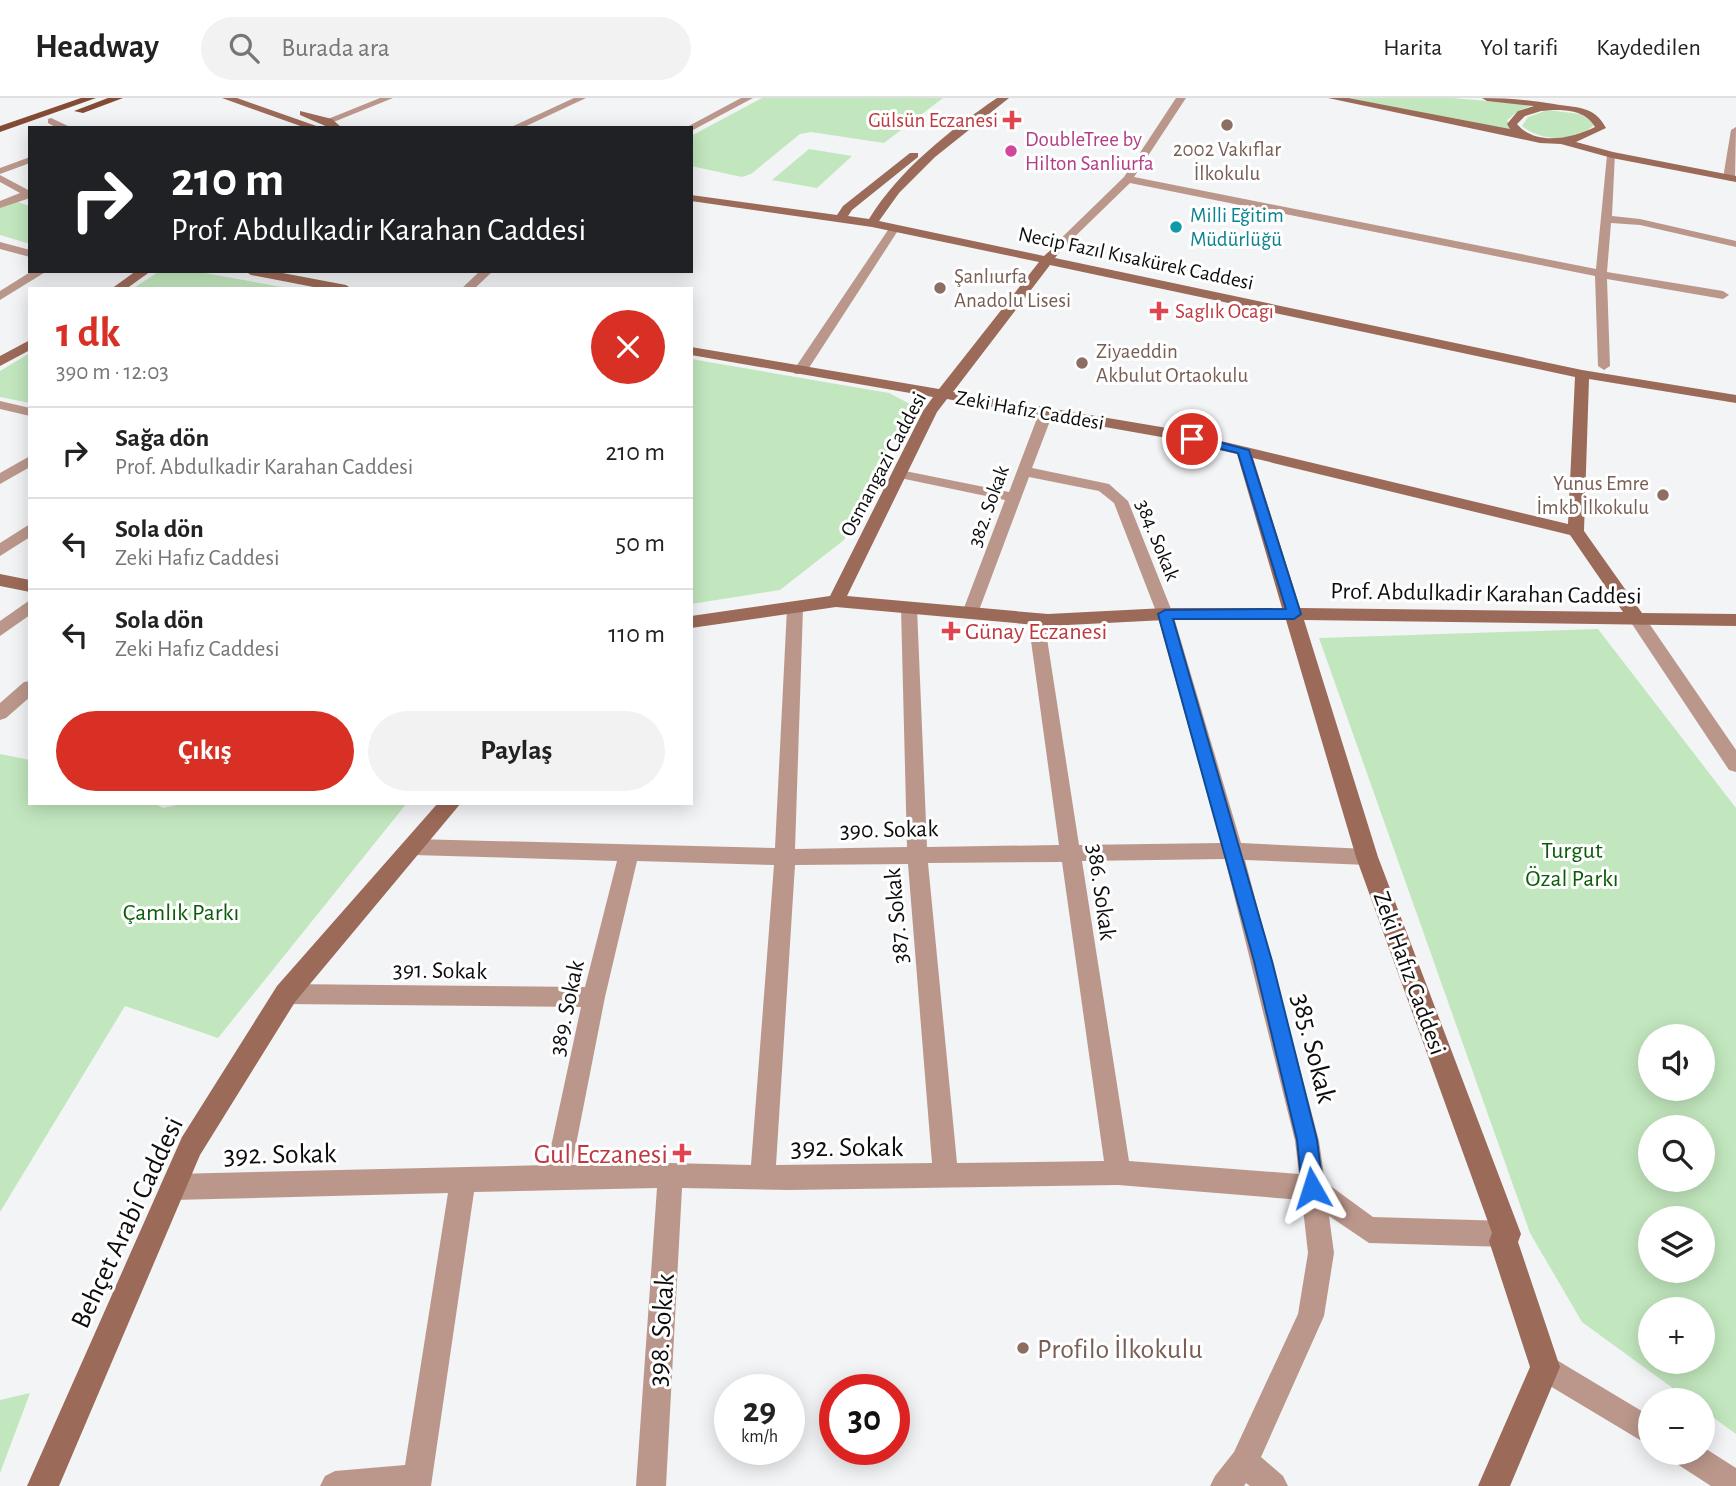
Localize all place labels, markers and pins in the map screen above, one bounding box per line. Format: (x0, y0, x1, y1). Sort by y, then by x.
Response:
place label: Gülsün Eczanesi (868, 110, 998, 131)
marker: Gülsün Eczanesi (1004, 112, 1020, 128)
marker: 2002 Vakıflar İlkokulu (1219, 117, 1235, 133)
place label: DoubleTree by Hilton Sanliurfa (1025, 129, 1154, 174)
place label: 2002 Vakıflar İlkokulu (1173, 139, 1281, 184)
marker: DoubleTree by Hilton Sanliurfa (1003, 143, 1019, 159)
place label: Milli Eğitim Müdürlüğü (1190, 205, 1284, 250)
marker: Milli Eğitim Müdürlüğü (1168, 219, 1184, 235)
place label: Şanlıurfa Anadolu Lisesi (954, 266, 1071, 311)
marker: Şanlıurfa Anadolu Lisesi (932, 280, 948, 296)
marker: Saglık Ocagı (1149, 301, 1169, 321)
place label: Saglık Ocagı (1175, 301, 1274, 322)
place label: Ziyaeddin Akbulut Ortaokulu (1096, 341, 1249, 386)
marker: Ziyaeddin Akbulut Ortaokulu (1074, 355, 1090, 371)
pin (1162, 409, 1222, 469)
place label: Yunus Emre İmkb İlkokulu (1536, 473, 1649, 518)
marker: Yunus Emre İmkb İlkokulu (1655, 487, 1671, 503)
place label: Günay Eczanesi (965, 620, 1107, 644)
marker: Günay Eczanesi (943, 623, 959, 639)
place label: Gul Eczanesi (534, 1141, 668, 1169)
marker: Gul Eczanesi (674, 1145, 690, 1161)
place label: Profilo İlkokulu (1037, 1334, 1203, 1364)
marker: Profilo İlkokulu (1015, 1340, 1031, 1356)

